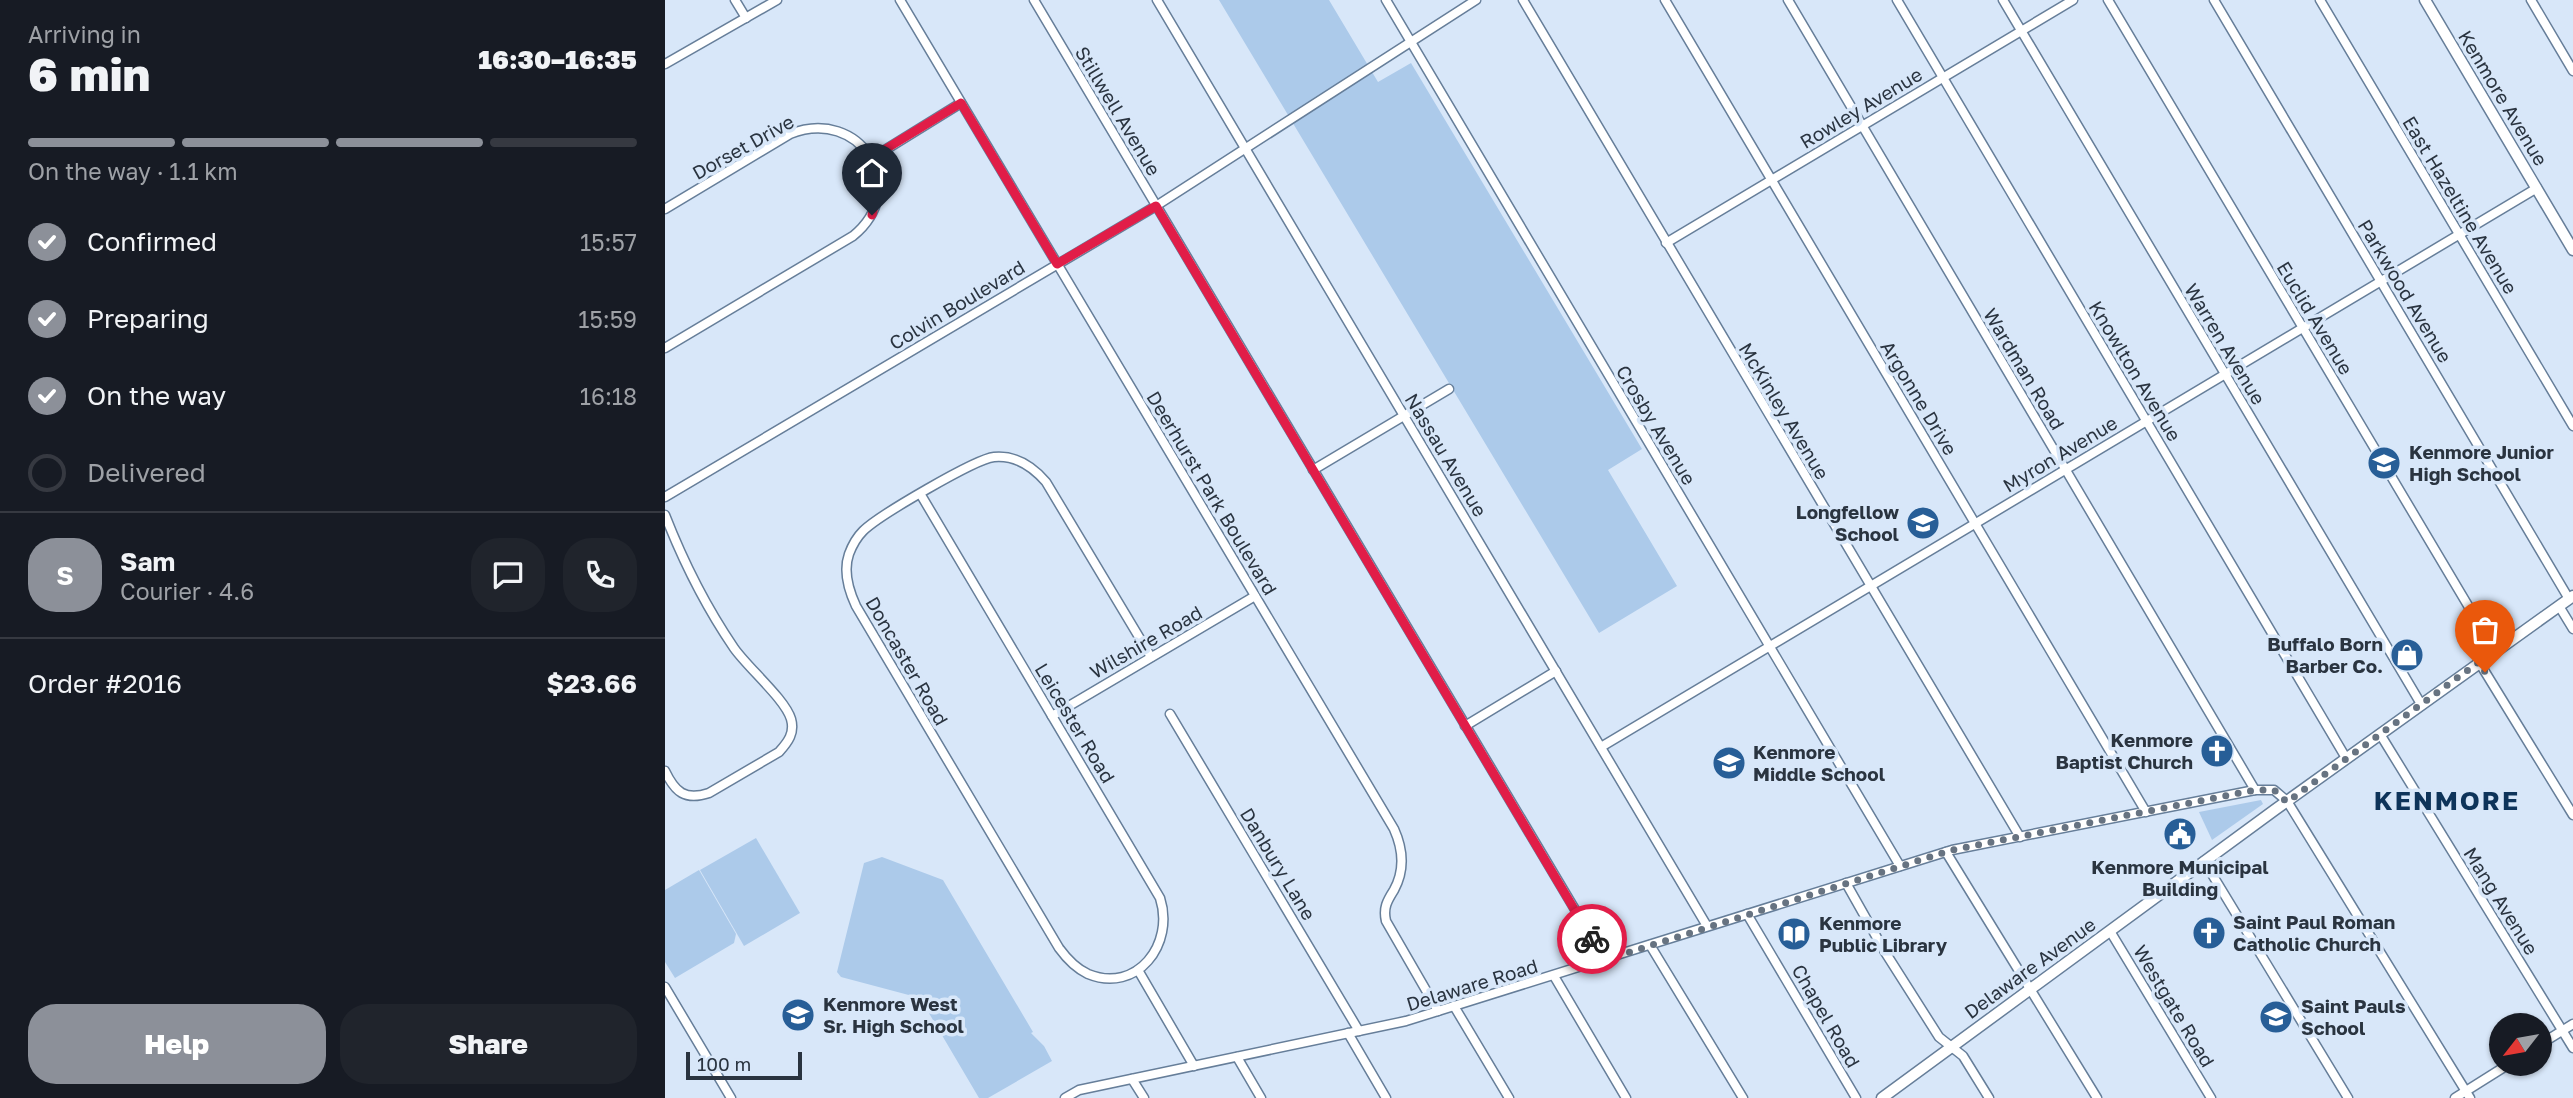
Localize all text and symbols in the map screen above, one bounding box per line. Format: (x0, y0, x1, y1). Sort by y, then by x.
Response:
text: Arriving in (28, 20, 141, 48)
street label: Kenmore Avenue (2454, 26, 2553, 170)
street label: Stillwell Avenue (1071, 42, 1166, 180)
text: 16:30–16:35 (478, 44, 637, 75)
text: 6 min (28, 46, 150, 101)
street label: Rowley Avenue (1796, 62, 1926, 153)
street label: Dorset Drive (688, 109, 798, 184)
street label: East Hazeltine Avenue (2398, 112, 2523, 298)
pin (842, 143, 902, 215)
icon: home (853, 154, 891, 192)
text: On the way · 1.1 km (28, 157, 238, 185)
street label: Parkwood Avenue (2354, 215, 2457, 366)
icon: check (28, 223, 66, 261)
text: Confirmed (87, 226, 217, 257)
text: 15:57 (580, 228, 637, 256)
street label: Colvin Boulevard (885, 255, 1029, 354)
street label: Euclid Avenue (2273, 257, 2358, 379)
street label: Warren Avenue (2180, 279, 2271, 409)
street label: Knowlton Avenue (2084, 296, 2186, 445)
icon: check (28, 300, 66, 338)
text: Preparing (87, 303, 209, 334)
street label: Wardman Road (1979, 304, 2070, 434)
text: 15:59 (578, 305, 637, 333)
street label: Argonne Drive (1876, 336, 1963, 459)
street label: McKinley Avenue (1735, 338, 1834, 483)
street label: Crosby Avenue (1612, 361, 1701, 489)
icon: check (28, 377, 66, 415)
text: On the way (87, 380, 226, 411)
text: 16:18 (580, 382, 637, 410)
street label: Deerhurst Park Boulevard (1142, 387, 1282, 599)
street label: Nassau Avenue (1401, 389, 1492, 520)
street label: Myron Avenue (1998, 410, 2121, 497)
place label: Kenmore Junior High School (2409, 440, 2554, 485)
school or university icon: Kenmore Junior High School (2365, 444, 2403, 482)
text: Delivered (87, 457, 206, 488)
place label: Longfellow School (1796, 500, 1899, 545)
school or university icon: Longfellow School (1904, 504, 1942, 542)
button: chat (471, 538, 545, 612)
button: phone (563, 538, 637, 612)
text: Sam (120, 546, 175, 577)
text: S (56, 560, 74, 591)
text: Courier · 4.6 (120, 577, 254, 605)
street label: Doncaster Road (861, 592, 954, 729)
street label: Wilshire Road (1086, 600, 1206, 683)
pin (2455, 600, 2515, 672)
icon: bag (2466, 611, 2504, 649)
place label: Buffalo Born Barber Co. (2267, 632, 2383, 677)
shop icon: Buffalo Born Barber Co. (2388, 636, 2426, 674)
street label: Leicester Road (1031, 659, 1120, 787)
text: Order #2016 (28, 668, 182, 699)
text: $23.66 (547, 668, 637, 699)
place label: Kenmore Baptist Church (2055, 728, 2193, 773)
church icon: Kenmore Baptist Church (2198, 732, 2236, 770)
place label: Kenmore Middle School (1753, 740, 1885, 785)
school or university icon: Kenmore Middle School (1710, 744, 1748, 782)
district label: KENMORE (2374, 785, 2520, 816)
street label: Danbury Lane (1236, 804, 1321, 924)
public building icon: Kenmore Municipal Building (2161, 815, 2199, 853)
street label: Mang Avenue (2459, 843, 2544, 959)
place label: Kenmore Municipal Building (2091, 855, 2269, 900)
courier (1557, 904, 1627, 974)
place label: Saint Paul Roman Catholic Church (2233, 910, 2395, 955)
place label: Kenmore Public Library (1819, 911, 1948, 956)
street label: Delaware Avenue (1960, 912, 2100, 1023)
church icon: Saint Paul Roman Catholic Church (2190, 914, 2228, 952)
library icon: Kenmore Public Library (1775, 915, 1813, 953)
icon: bike (1573, 920, 1611, 958)
street label: Westgate Road (2129, 941, 2220, 1071)
street label: Delaware Road (1403, 954, 1540, 1015)
street label: Chapel Road (1788, 960, 1865, 1071)
place label: Kenmore West Sr. High School (823, 992, 964, 1037)
place label: Saint Pauls School (2301, 994, 2406, 1039)
school or university icon: Kenmore West Sr. High School (779, 996, 817, 1034)
school or university icon: Saint Pauls School (2257, 998, 2295, 1036)
button: Help (28, 1004, 326, 1084)
button: Share (340, 1004, 637, 1084)
north arrow (2489, 1013, 2551, 1076)
map controls (2489, 1013, 2552, 1076)
scale bar (686, 1049, 801, 1081)
text: 100 m (697, 1052, 751, 1075)

